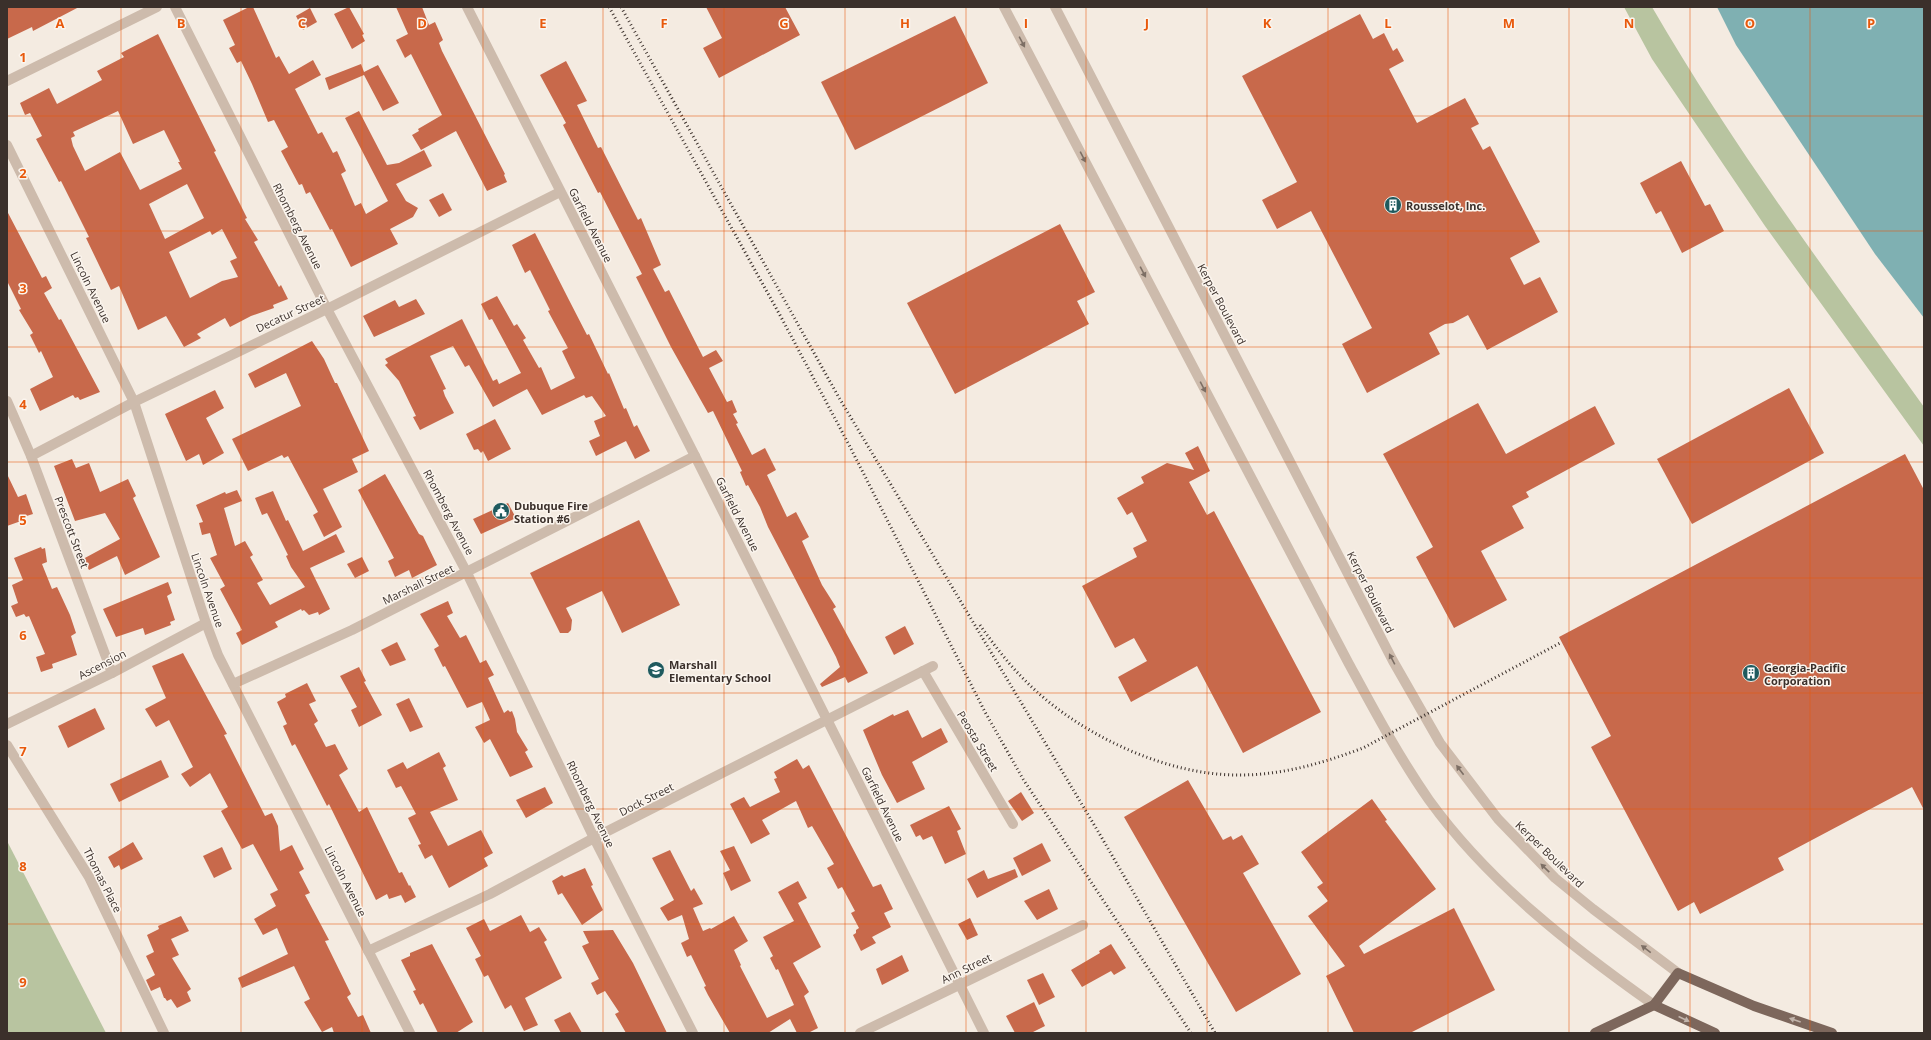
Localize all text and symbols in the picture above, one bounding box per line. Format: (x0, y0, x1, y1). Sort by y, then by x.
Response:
text: A (56, 14, 65, 32)
text: B (177, 14, 186, 32)
text: C (298, 14, 306, 32)
text: D (417, 14, 427, 32)
text: E (539, 14, 547, 32)
text: F (660, 14, 668, 32)
text: G (779, 14, 789, 32)
text: H (900, 14, 910, 32)
text: I (1024, 14, 1028, 32)
text: J (1144, 14, 1149, 32)
text: K (1263, 14, 1272, 32)
text: L (1384, 14, 1392, 32)
text: M (1503, 14, 1515, 32)
text: N (1624, 14, 1634, 32)
text: O (1745, 14, 1755, 32)
text: P (1867, 14, 1875, 32)
one-way arrow (1019, 36, 1025, 47)
text: 1 (19, 48, 27, 66)
one-way arrow (1079, 151, 1086, 162)
text: 2 (19, 164, 27, 182)
street label: Rhomberg Avenue (270, 180, 326, 272)
street label: Garfield Avenue (566, 185, 616, 265)
building icon: Rousselot, Inc. (1383, 195, 1403, 215)
place label: Rousselot, Inc. (1406, 198, 1485, 213)
street label: Lincoln Avenue (67, 249, 115, 325)
street label: Kerper Boulevard (1194, 261, 1250, 347)
one-way arrow (1140, 266, 1146, 278)
text: 3 (19, 279, 27, 297)
street label: Decatur Street (253, 290, 327, 335)
one-way arrow (1200, 381, 1206, 393)
text: 4 (19, 395, 27, 413)
street label: Rhomberg Avenue (420, 467, 478, 557)
street label: Garfield Avenue (713, 474, 763, 554)
street label: Prescott Street (51, 494, 93, 570)
place label: Dubuque Fire Station #6 (514, 498, 588, 526)
public building icon: Dubuque Fire Station #6 (491, 501, 511, 521)
text: 5 (19, 511, 27, 529)
street label: Kerper Boulevard (1344, 549, 1398, 635)
street label: Lincoln Avenue (188, 551, 228, 629)
street label: Marshall Street (380, 560, 456, 608)
text: 6 (19, 626, 27, 644)
street label: Ascension (76, 646, 128, 682)
one-way arrow (1389, 653, 1396, 665)
place label: Marshall Elementary School (669, 657, 771, 685)
school or university icon: Marshall Elementary School (646, 660, 666, 680)
place label: Georgia-Pacific Corporation (1764, 660, 1846, 688)
building icon: Georgia-Pacific Corporation (1741, 663, 1761, 683)
street label: Peosta Street (954, 708, 1002, 774)
text: 7 (19, 742, 27, 760)
street label: Rhomberg Avenue (563, 758, 619, 850)
street label: Garfield Avenue (858, 764, 908, 844)
one-way arrow (1456, 764, 1465, 775)
street label: Dock Street (616, 779, 676, 819)
street label: Kerper Boulevard (1512, 817, 1588, 891)
street label: Lincoln Avenue (322, 843, 370, 919)
street label: Thomas Place (80, 845, 126, 915)
text: 8 (19, 857, 27, 875)
one-way arrow (1540, 863, 1550, 873)
one-way arrow (1641, 945, 1652, 953)
street label: Ann Street (938, 949, 994, 987)
text: 9 (19, 973, 27, 991)
one-way arrow (1679, 1016, 1690, 1022)
one-way arrow (1788, 1017, 1800, 1023)

